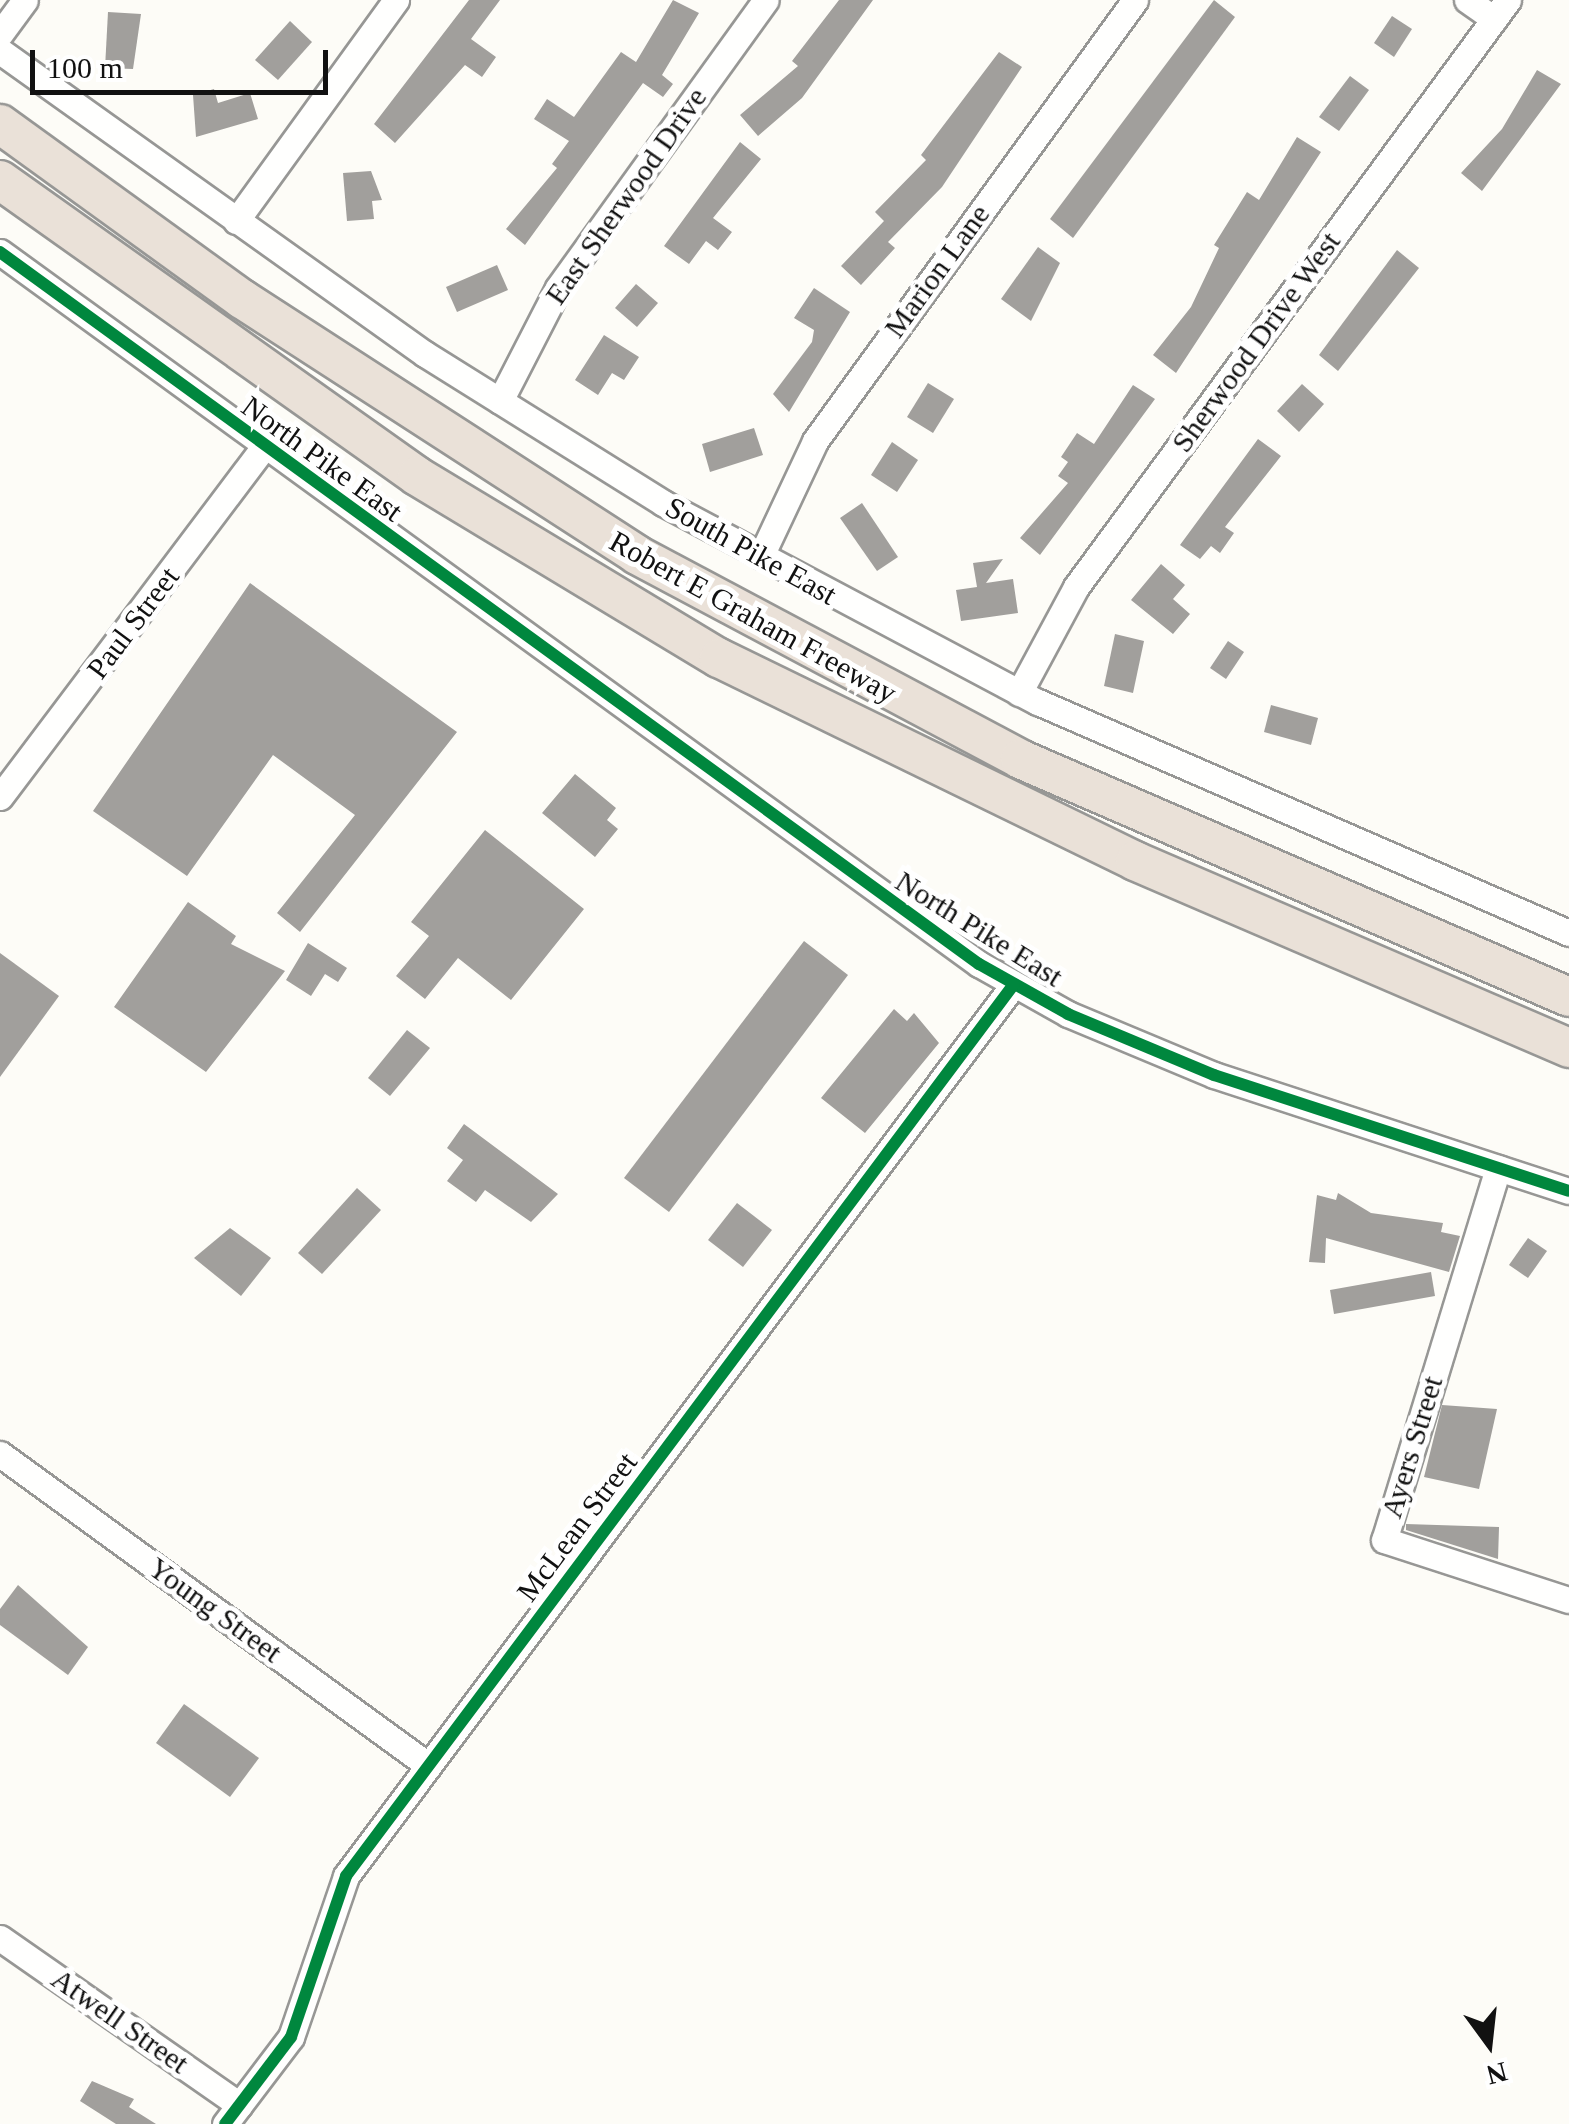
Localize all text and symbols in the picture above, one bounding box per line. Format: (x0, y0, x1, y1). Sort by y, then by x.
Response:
scale bar (35, 30, 332, 92)
text: 100 m (47, 51, 123, 84)
street label: East Sherwood Drive (538, 81, 714, 311)
street label: Marion Lane (877, 197, 997, 345)
street label: Sherwood Drive West (1164, 225, 1348, 459)
street label: North Pike East (235, 389, 409, 529)
street label: South Pike East (659, 489, 843, 613)
street label: Robert E Graham Freeway (603, 523, 903, 711)
street label: Paul Street (79, 560, 187, 686)
street label: North Pike East (889, 863, 1069, 995)
street label: Ayers Street (1373, 1372, 1451, 1522)
street label: McLean Street (509, 1445, 645, 1609)
street label: Young Street (141, 1550, 289, 1670)
street label: Atwell Street (45, 1961, 195, 2081)
north arrow (1439, 1994, 1539, 2094)
text: N (1483, 2056, 1511, 2091)

